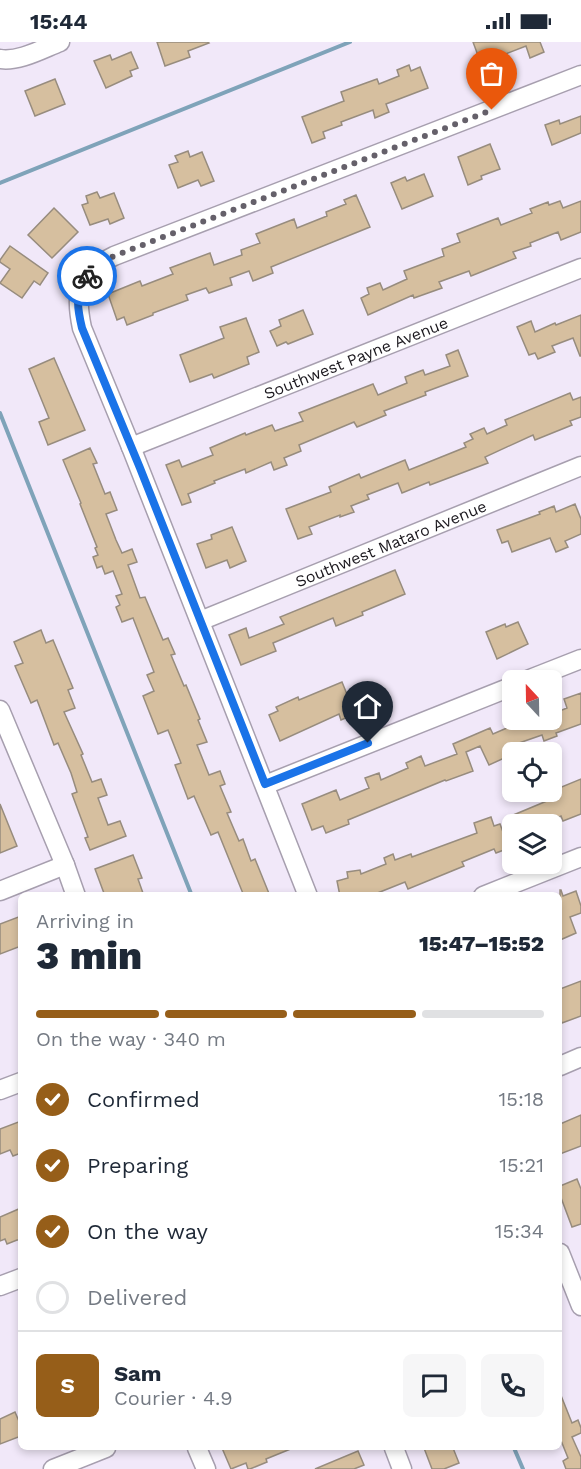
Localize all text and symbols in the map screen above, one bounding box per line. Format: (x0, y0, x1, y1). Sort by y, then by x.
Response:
text: 15:44 (30, 9, 87, 34)
pin (466, 48, 517, 110)
icon: bag (475, 57, 508, 90)
courier (57, 246, 117, 306)
icon: bike (71, 260, 104, 293)
street label: Southwest Payne Avenue (261, 313, 451, 403)
street label: Southwest Mataro Avenue (293, 496, 489, 591)
north arrow (502, 670, 562, 730)
map controls (502, 670, 562, 874)
pin (342, 681, 393, 743)
icon: home (351, 690, 384, 723)
button: locate (502, 742, 562, 802)
button: layers (502, 814, 562, 874)
text: Arriving in (36, 909, 134, 933)
text: 15:47–15:52 (419, 931, 544, 956)
text: 3 min (36, 933, 142, 978)
text: On the way · 340 m (36, 1027, 226, 1051)
icon: check (36, 1083, 69, 1116)
text: Confirmed (87, 1087, 200, 1112)
text: 15:18 (499, 1087, 544, 1111)
icon: check (36, 1149, 69, 1182)
text: Preparing (87, 1153, 188, 1178)
text: 15:21 (499, 1153, 544, 1177)
icon: check (36, 1215, 69, 1248)
text: On the way (87, 1219, 208, 1244)
text: 15:34 (495, 1219, 544, 1243)
text: Delivered (87, 1285, 187, 1310)
button: chat (403, 1354, 466, 1417)
button: phone (481, 1354, 544, 1417)
text: Sam (114, 1361, 162, 1386)
text: S (60, 1373, 75, 1398)
text: Courier · 4.9 (114, 1386, 233, 1410)

